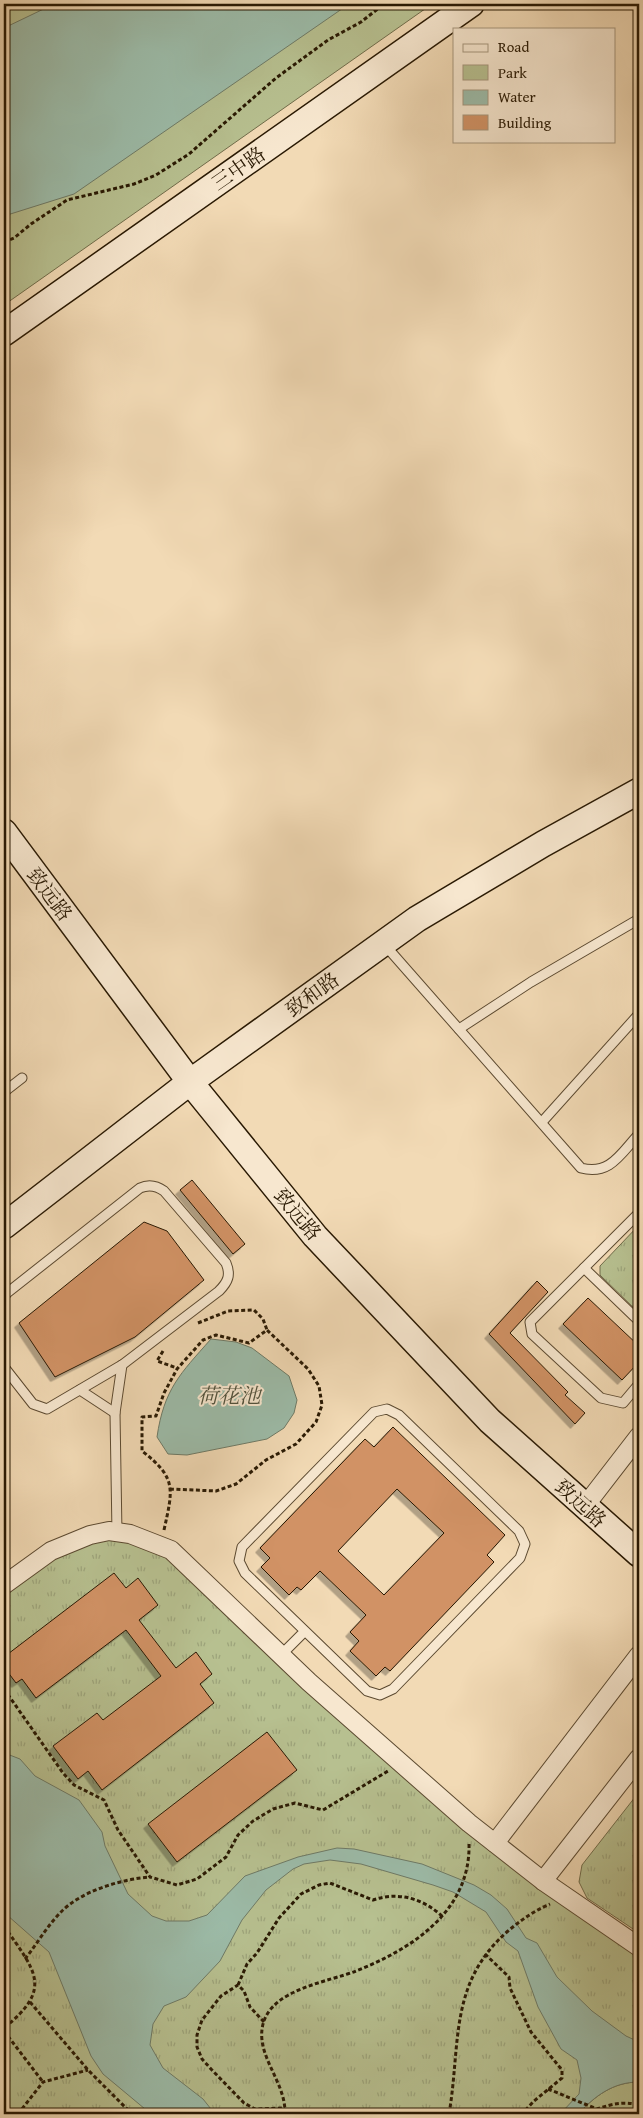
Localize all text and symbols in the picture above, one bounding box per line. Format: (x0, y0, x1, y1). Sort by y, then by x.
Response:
legend (453, 28, 616, 142)
text: Road (498, 36, 529, 57)
text: Park (498, 62, 527, 83)
text: Water (498, 86, 536, 107)
text: Building (498, 112, 552, 133)
street label: 三中路 (205, 139, 271, 197)
street label: 致远路 (20, 861, 80, 927)
street label: 致和路 (279, 965, 345, 1023)
street label: 致远路 (268, 1182, 328, 1246)
water label: 荷花池 (198, 1380, 262, 1411)
street label: 致远路 (549, 1472, 613, 1534)

